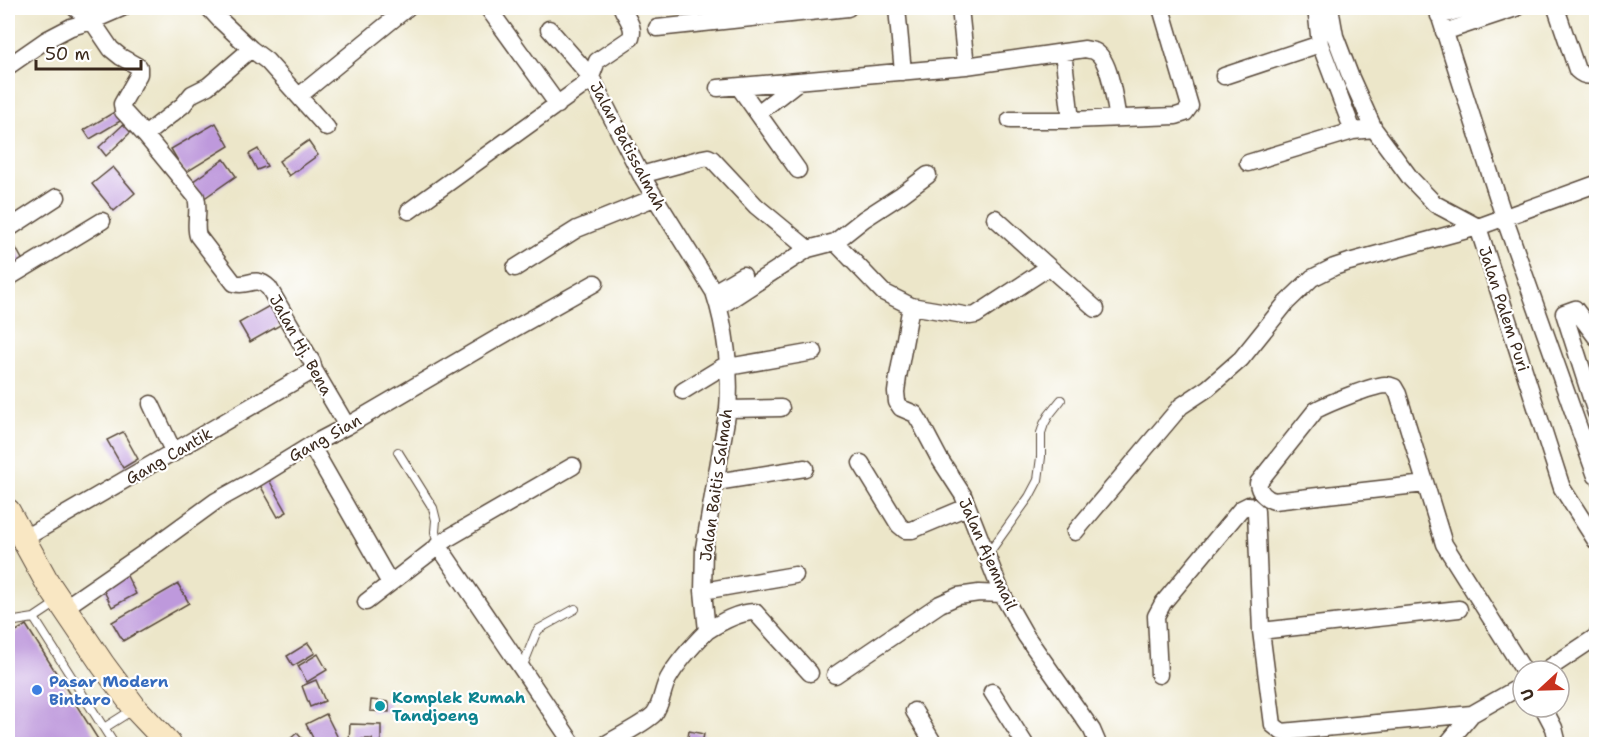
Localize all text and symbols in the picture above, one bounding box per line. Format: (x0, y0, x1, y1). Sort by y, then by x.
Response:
scale bar (36, 33, 141, 71)
text: 50 m (45, 42, 90, 66)
street label: Jalan Batissalmah (585, 78, 671, 214)
street label: Jalan Palem Puri (1474, 244, 1534, 374)
street label: Jalan Hj. Bena (265, 291, 337, 399)
street label: Jalan Baitis Salmah (695, 407, 737, 563)
street label: Gang Sian (285, 409, 365, 467)
street label: Gang Cantik (122, 423, 216, 489)
street label: Jalan Ajemmail (954, 495, 1022, 614)
north arrow (1511, 659, 1571, 719)
place label: Pasar Modern Bintaro (49, 671, 169, 710)
marker: Pasar Modern Bintaro (30, 683, 44, 697)
text: U (1516, 685, 1539, 703)
place label: Komplek Rumah Tandjoeng (392, 687, 526, 726)
marker: Komplek Rumah Tandjoeng (373, 699, 387, 713)

